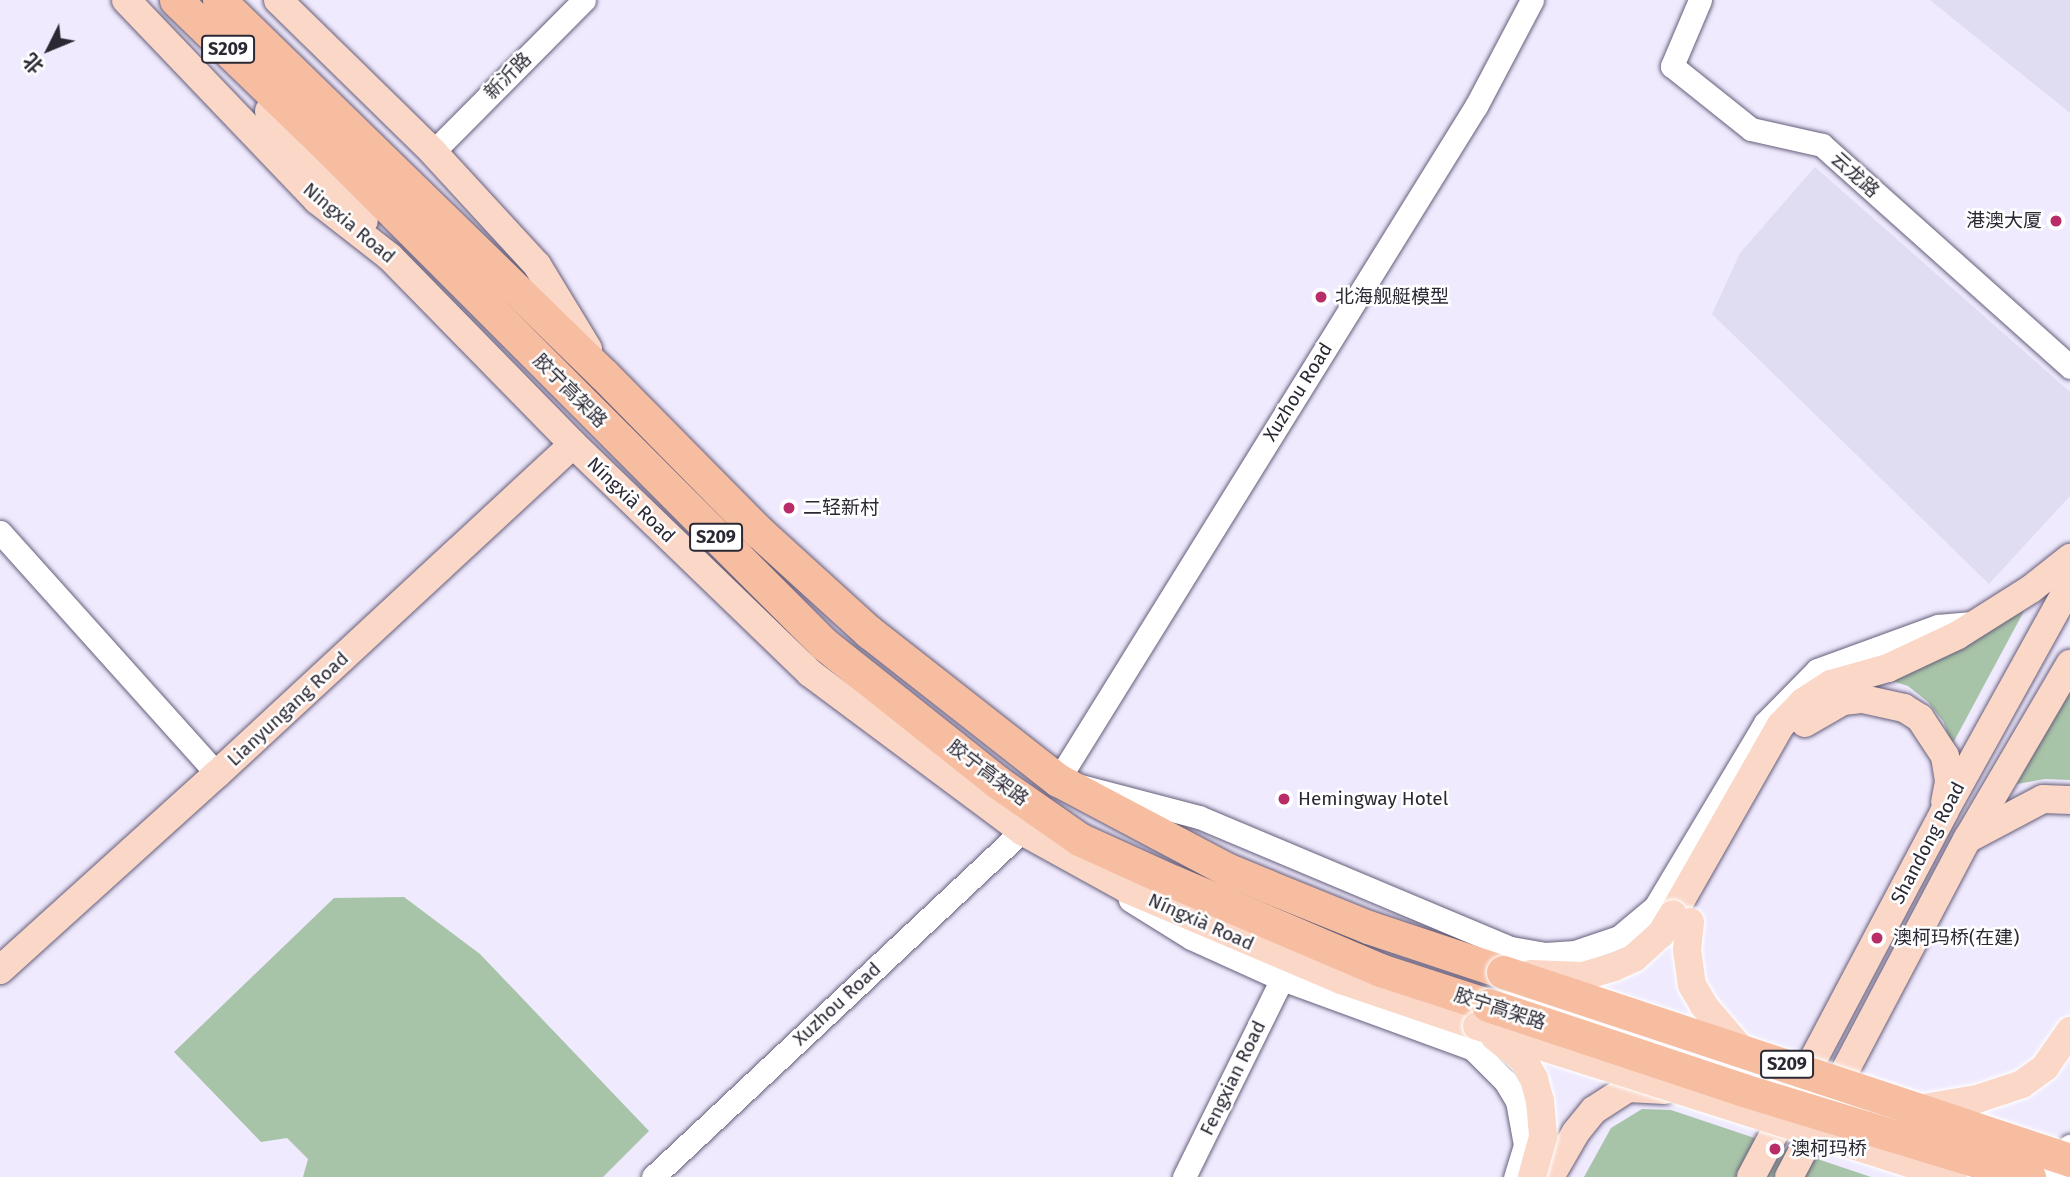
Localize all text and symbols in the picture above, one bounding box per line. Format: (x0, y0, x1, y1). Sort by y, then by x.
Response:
north arrow (14, 14, 84, 84)
road number: S209 (200, 34, 256, 64)
street label: 新沂路 (480, 48, 536, 104)
text: 北 (18, 49, 48, 78)
street label: 云龙路 (1826, 147, 1884, 203)
street label: Ningxia Road (298, 178, 400, 268)
place label: 港澳大厦 (1966, 210, 2042, 232)
marker: 港澳大厦 (2048, 213, 2064, 229)
place label: 北海舰艇模型 (1335, 286, 1449, 308)
marker: 北海舰艇模型 (1313, 289, 1329, 305)
street label: Xuzhou Road (1259, 339, 1337, 445)
street label: 胶宁高架路 (528, 349, 612, 433)
street label: Níngxià Road (582, 452, 680, 548)
place label: 二轻新村 (803, 497, 879, 519)
marker: 二轻新村 (781, 500, 797, 516)
road number: S209 (688, 522, 744, 552)
street label: Lianyungang Road (223, 647, 353, 771)
street label: 胶宁高架路 (943, 735, 1033, 811)
street label: Shandong Road (1886, 778, 1970, 908)
place label: Hemingway Hotel (1298, 788, 1448, 810)
marker: Hemingway Hotel (1276, 791, 1292, 807)
street label: Níngxià Road (1145, 889, 1257, 955)
place label: 澳柯玛桥(在建) (1893, 927, 2019, 949)
marker: 澳柯玛桥(在建) (1867, 928, 1887, 948)
street label: Xuzhou Road (788, 958, 886, 1050)
street label: 胶宁高架路 (1451, 983, 1549, 1035)
street label: Fengxian Road (1195, 1017, 1271, 1139)
road number: S209 (1759, 1050, 1815, 1078)
place label: 澳柯玛桥 (1791, 1138, 1867, 1160)
marker: 澳柯玛桥 (1765, 1139, 1785, 1159)

